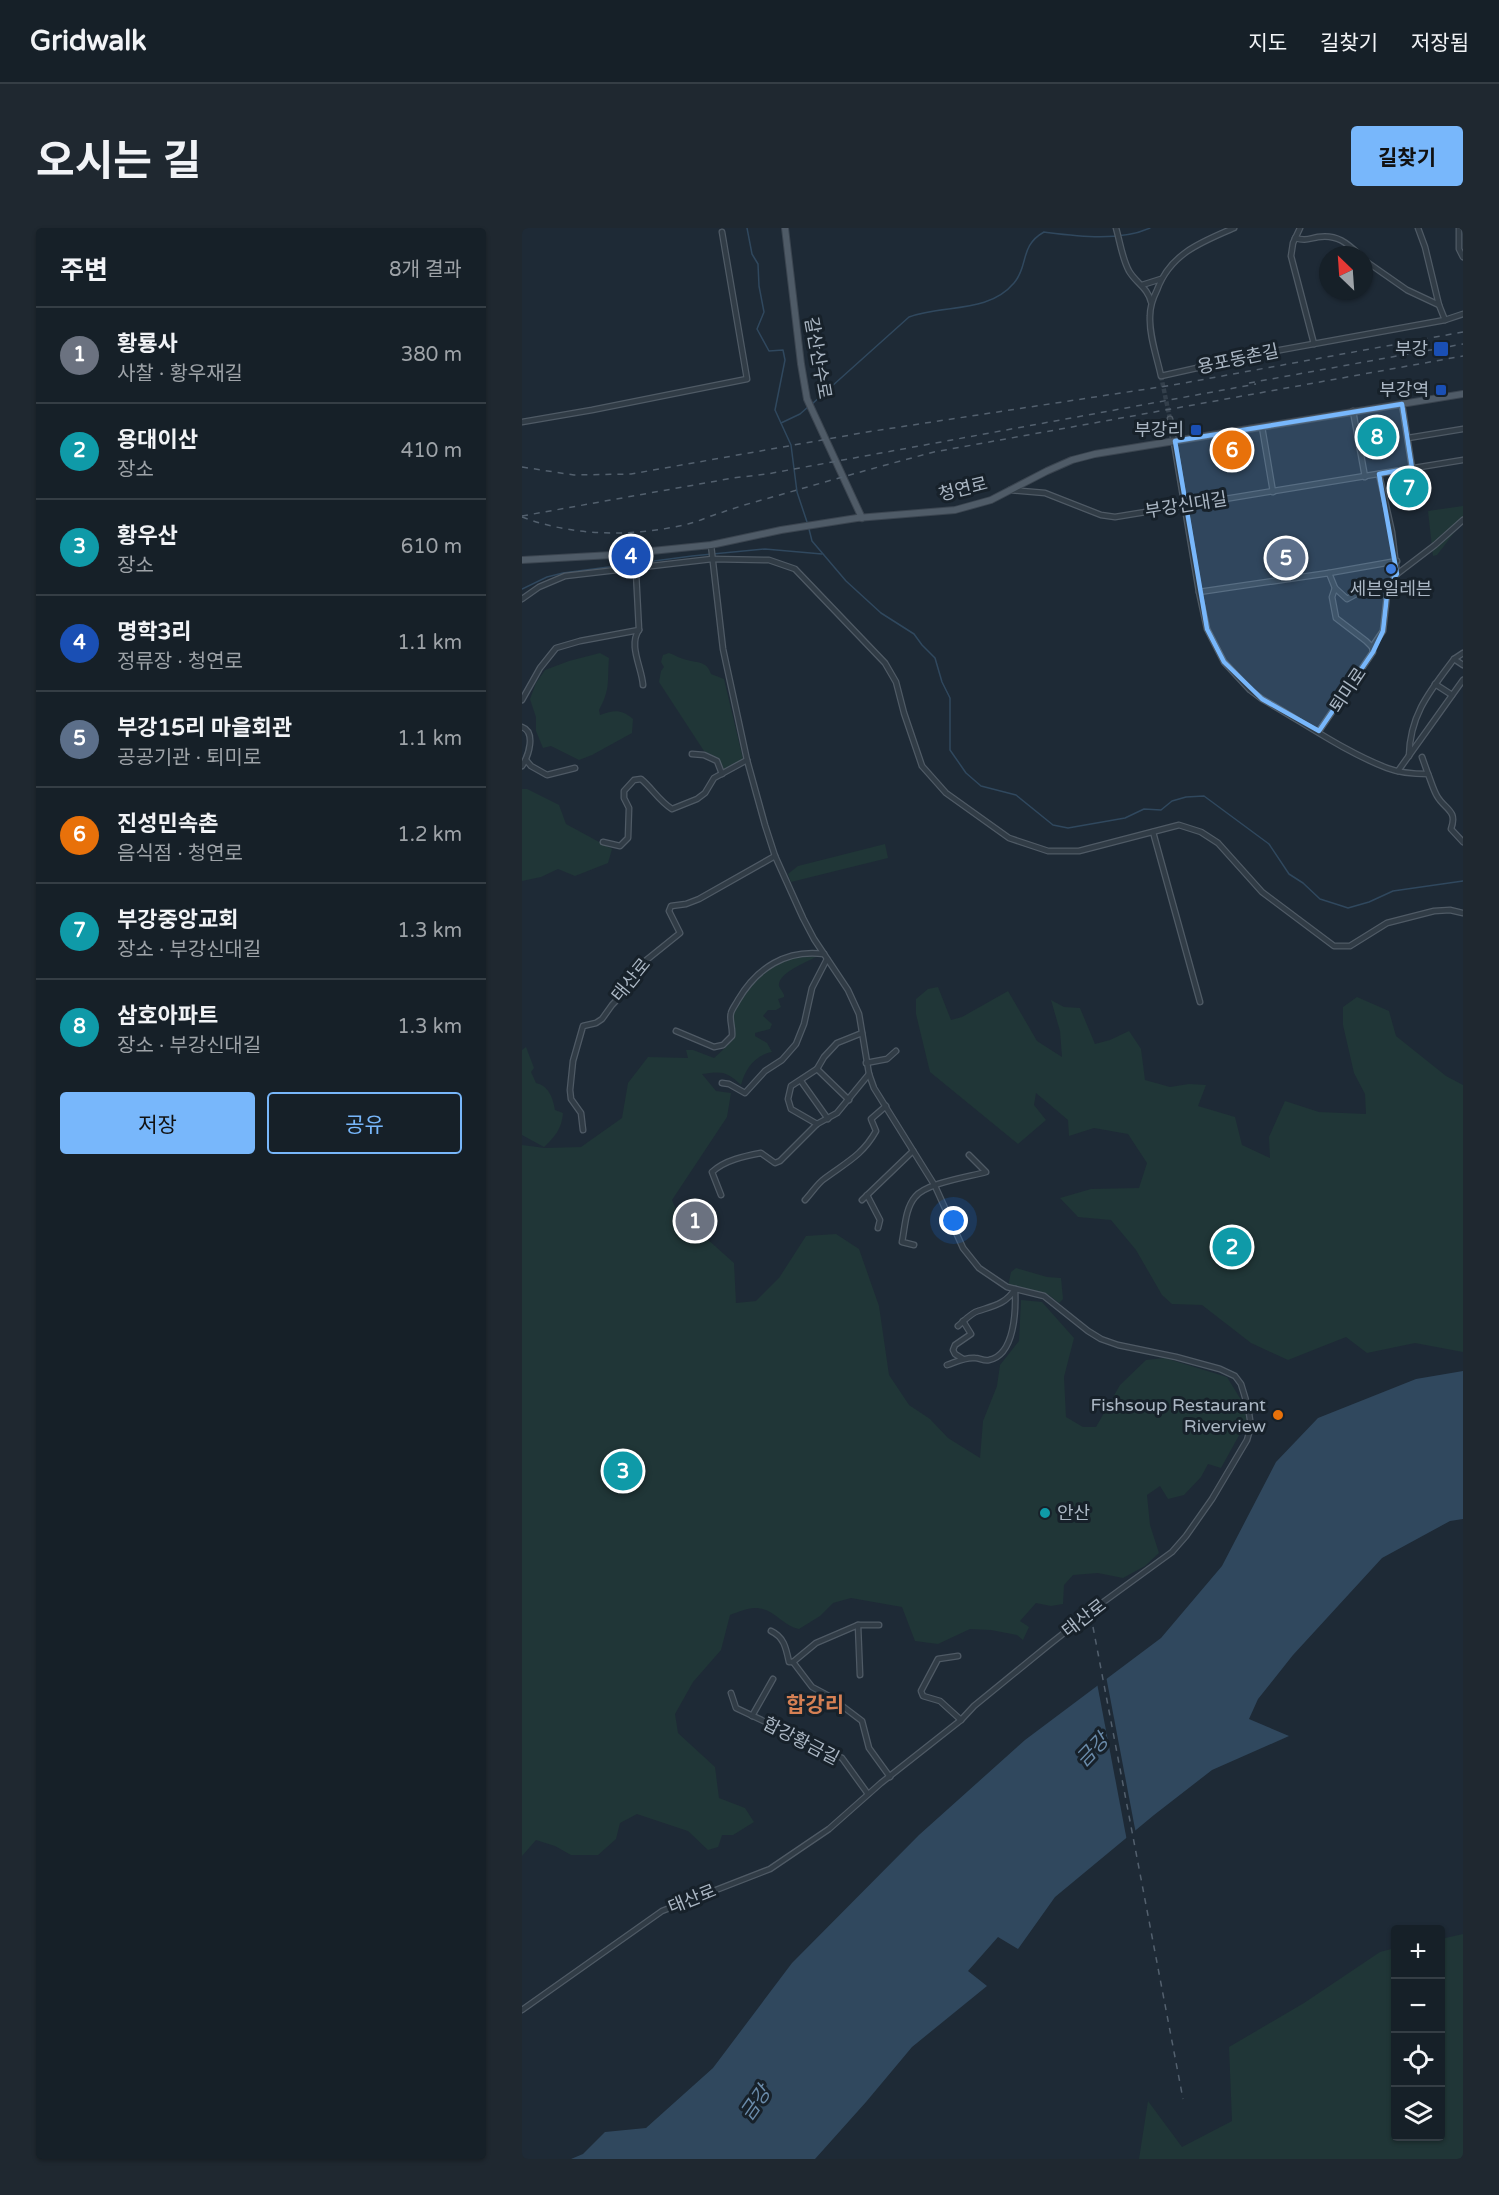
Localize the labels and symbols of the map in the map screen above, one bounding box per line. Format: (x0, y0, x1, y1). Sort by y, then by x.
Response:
north arrow (1319, 246, 1373, 300)
street label: 갈산산수로 (800, 315, 836, 401)
place label: 부강 (1395, 338, 1428, 360)
street label: 용포동촌길 (1195, 340, 1281, 378)
marker: 부강 (1432, 340, 1450, 358)
place label: 부강역 (1379, 379, 1429, 401)
marker: 부강역 (1434, 383, 1448, 397)
pin: 8 (1358, 414, 1396, 460)
place label: 부강리 (1134, 419, 1184, 441)
marker: 부강리 (1189, 423, 1203, 437)
pin: 6 (1212, 428, 1252, 472)
pin: 7 (1390, 466, 1428, 510)
street label: 청연로 (936, 472, 990, 506)
street label: 부강신대길 (1143, 488, 1229, 522)
pin: 4 (612, 534, 650, 578)
pin: 5 (1266, 536, 1305, 580)
marker: 세븐일레븐 (1384, 562, 1398, 576)
place label: 세븐일레븐 (1350, 578, 1432, 600)
street label: 퇴미로 (1325, 663, 1371, 717)
street label: 태산로 (607, 954, 655, 1006)
pin: 1 (676, 1198, 714, 1244)
your location (939, 1206, 968, 1235)
pin: 2 (1212, 1224, 1252, 1270)
place label: Fishsoup Restaurant Riverview (1091, 1394, 1266, 1437)
marker: Fishsoup Restaurant Riverview (1271, 1408, 1285, 1422)
pin: 3 (604, 1448, 642, 1494)
place label: 안산 (1057, 1502, 1090, 1524)
marker: 안산 (1038, 1506, 1052, 1520)
street label: 태산로 (1058, 1594, 1110, 1642)
district label: 합강리 (786, 1693, 844, 1718)
street label: 합강황금길 (759, 1712, 843, 1770)
water label: 금강 (1071, 1727, 1116, 1772)
street label: 태산로 (665, 1879, 719, 1919)
water label: 금강 (735, 2079, 778, 2126)

